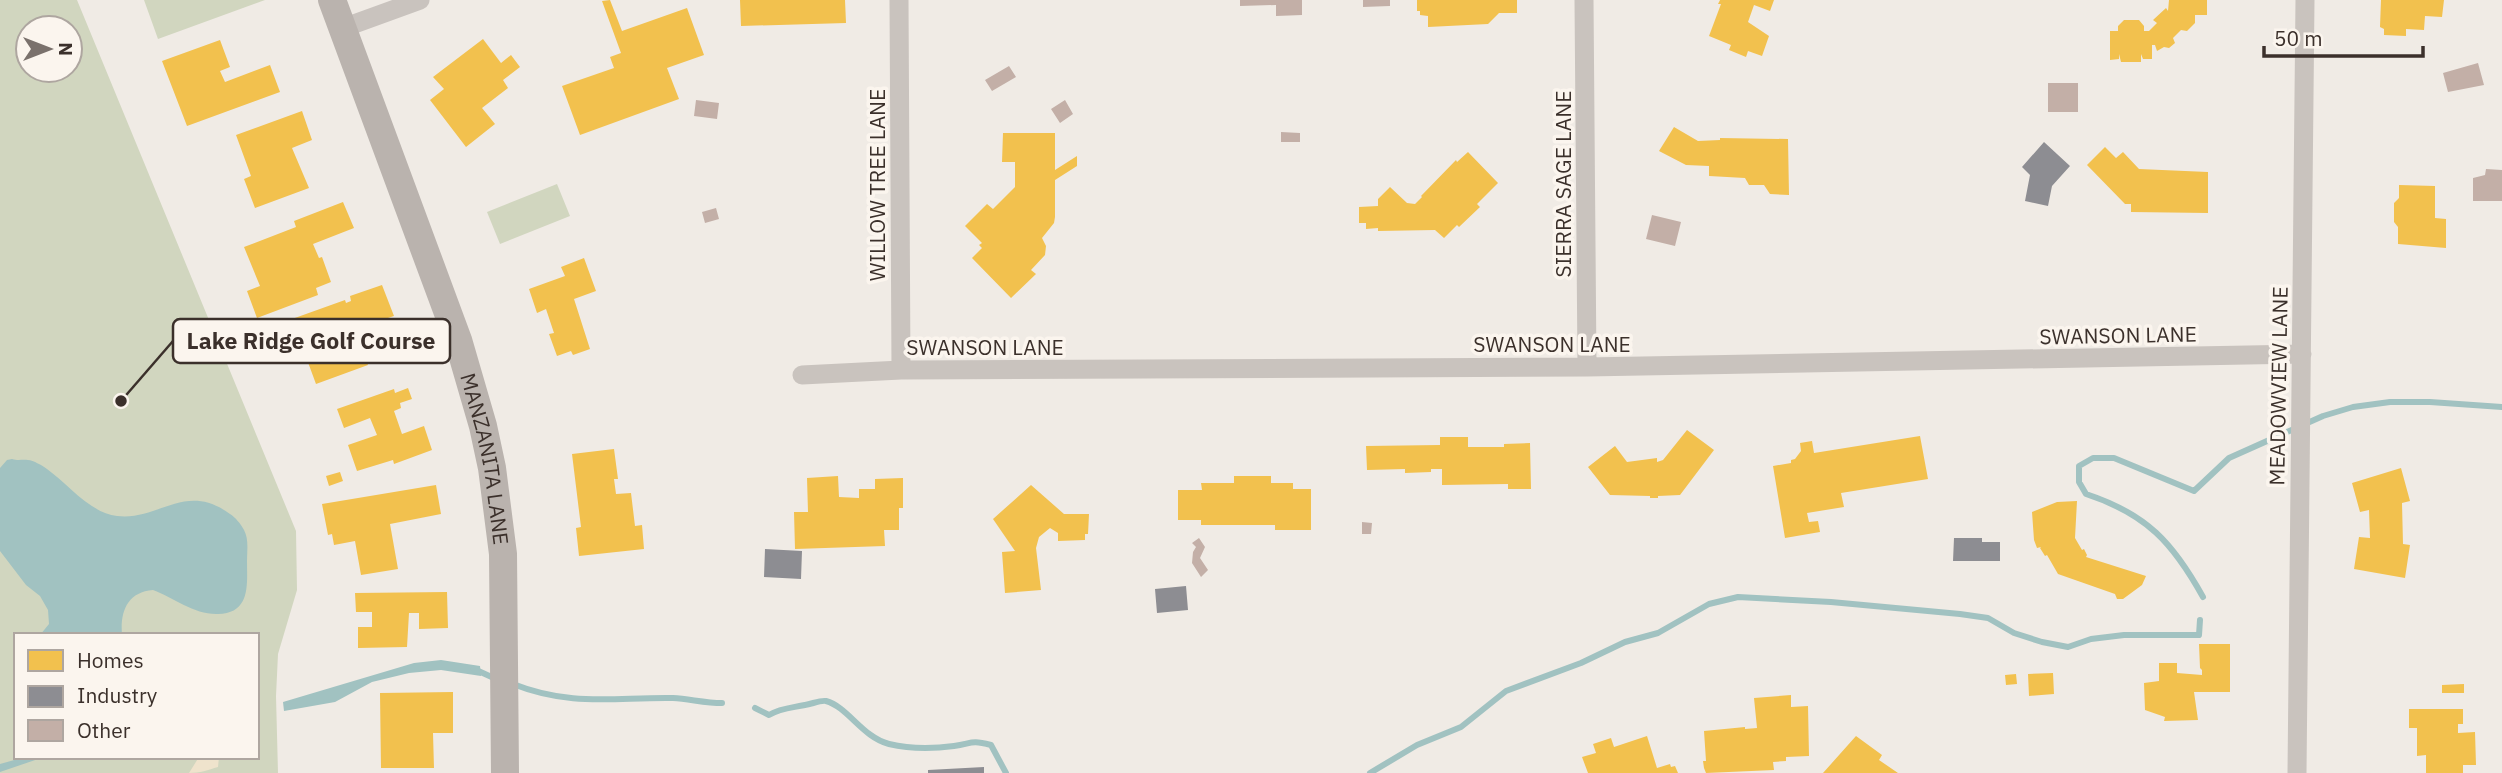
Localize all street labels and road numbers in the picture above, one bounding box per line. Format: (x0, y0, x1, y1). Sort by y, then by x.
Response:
street label: WILLOW TREE LANE (863, 89, 891, 281)
street label: SIERRA SAGE LANE (1549, 91, 1577, 277)
street label: MEADOWVIEW LANE (2262, 286, 2294, 486)
street label: SWANSON LANE (2039, 320, 2197, 350)
street label: SWANSON LANE (1473, 330, 1631, 358)
street label: SWANSON LANE (906, 333, 1064, 361)
street label: MANZANITA LANE (454, 370, 516, 546)

